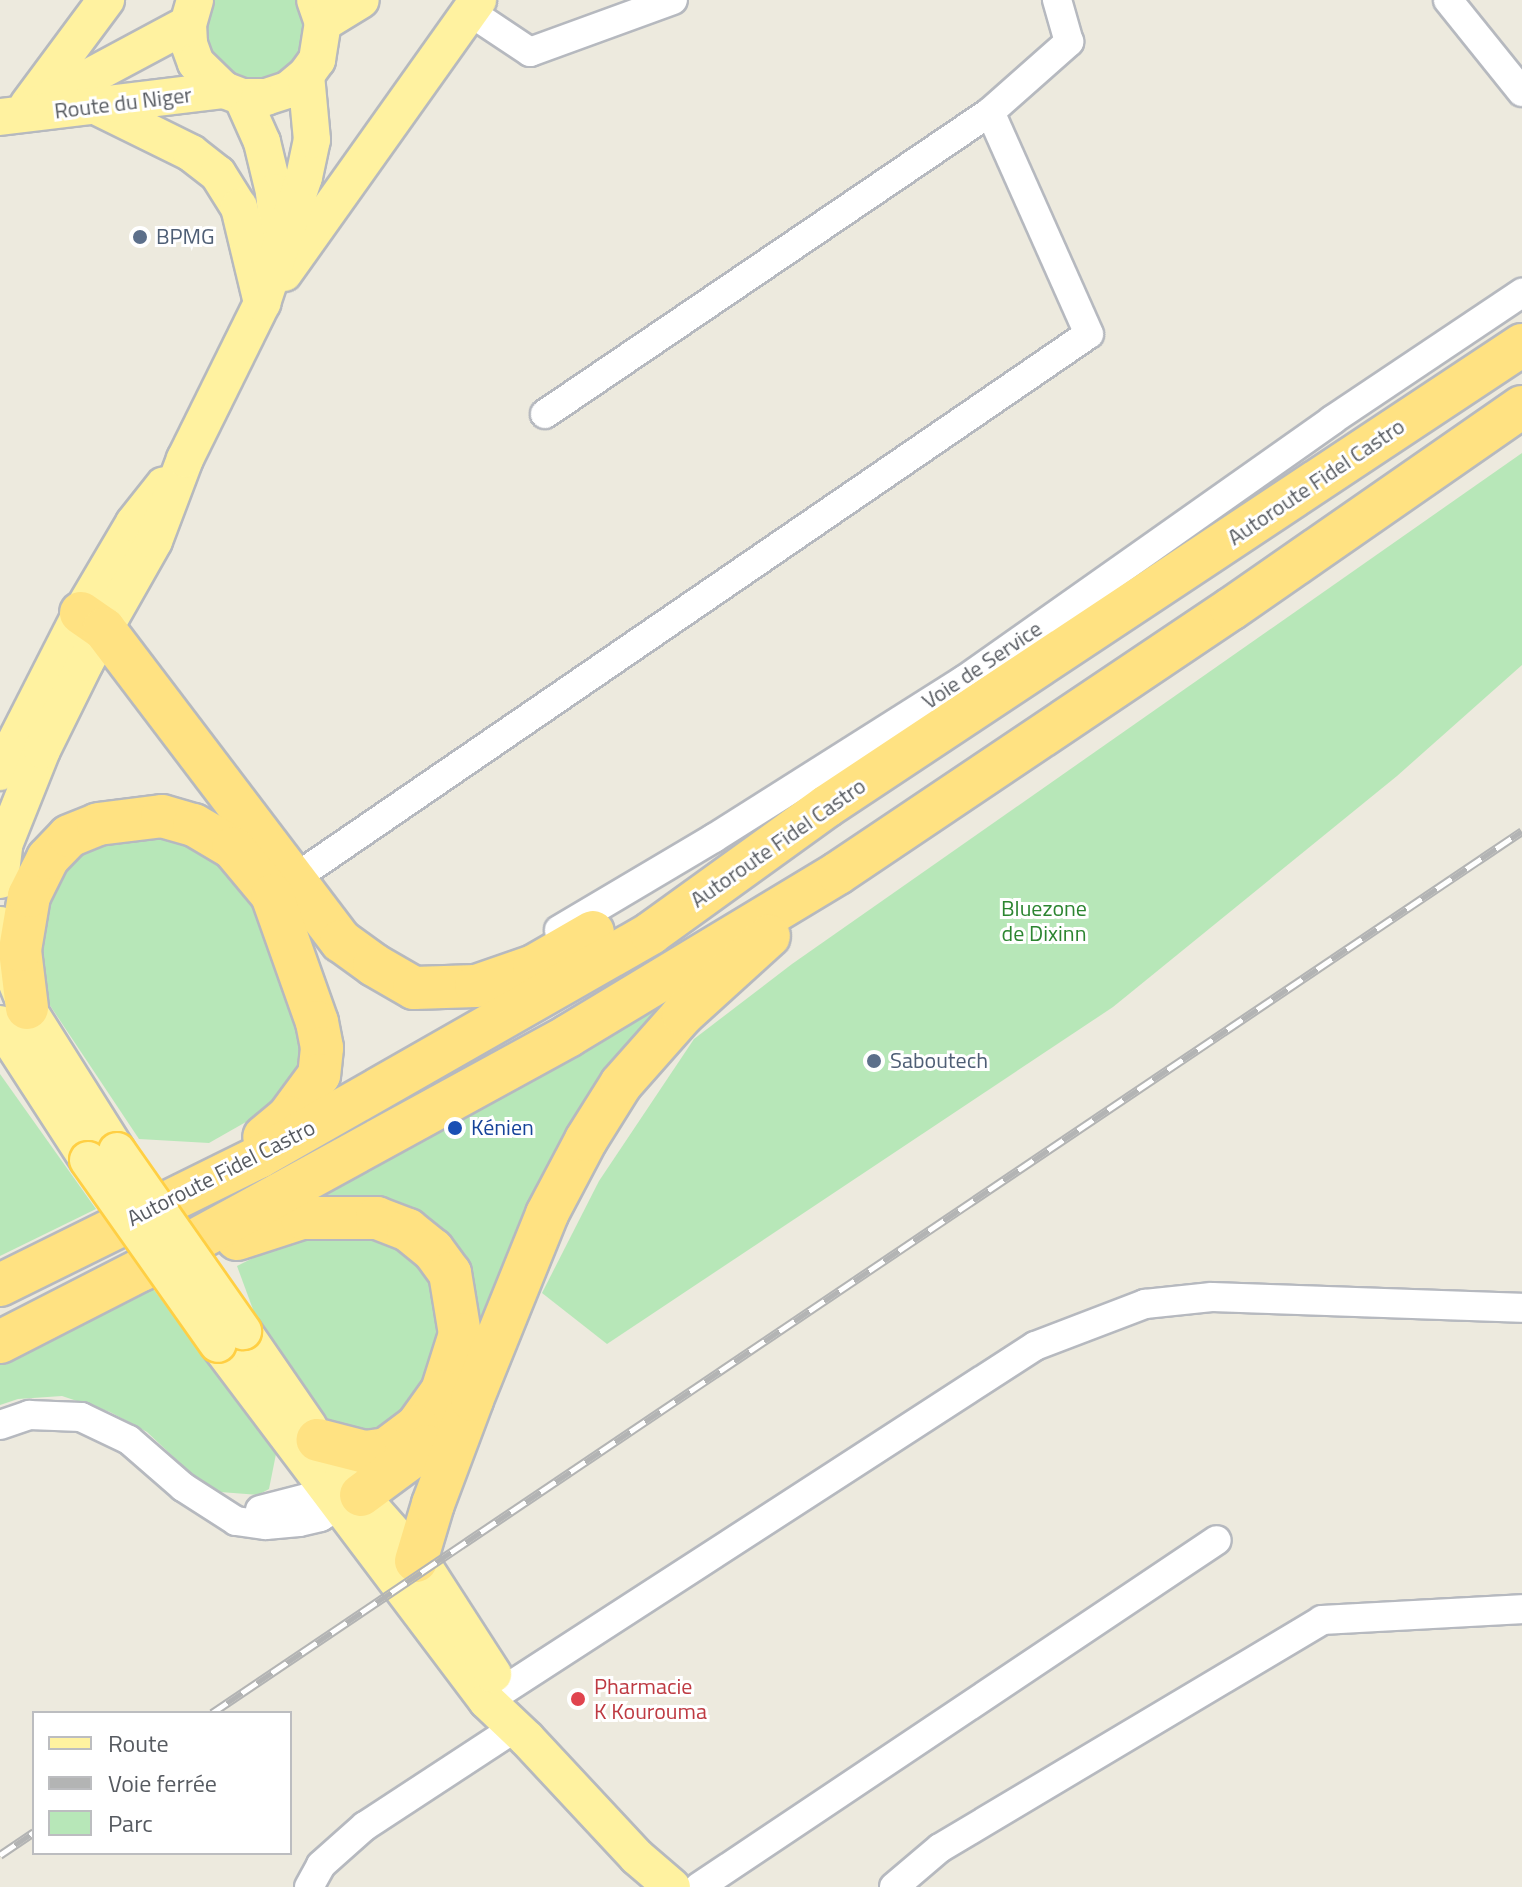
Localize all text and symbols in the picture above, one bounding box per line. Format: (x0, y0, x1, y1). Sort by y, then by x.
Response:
street label: Route du Niger (53, 81, 193, 125)
place label: BPMG (156, 224, 215, 250)
marker: BPMG (131, 228, 149, 246)
street label: Autoroute Fidel Castro (1223, 413, 1409, 551)
street label: Voie de Service (917, 615, 1047, 715)
street label: Autoroute Fidel Castro (685, 773, 871, 913)
park label: Bluezone de Dixinn (1001, 895, 1087, 946)
place label: Saboutech (890, 1048, 988, 1074)
marker: Saboutech (865, 1052, 883, 1070)
street label: Autoroute Fidel Castro (123, 1114, 319, 1232)
place label: Kénien (471, 1115, 534, 1141)
marker: Kénien (446, 1119, 464, 1137)
place label: Pharmacie K Kourouma (594, 1673, 707, 1724)
marker: Pharmacie K Kourouma (569, 1690, 587, 1708)
legend (32, 1711, 292, 1855)
text: Route (108, 1725, 169, 1761)
text: Voie ferrée (108, 1765, 217, 1801)
text: Parc (108, 1805, 153, 1841)

